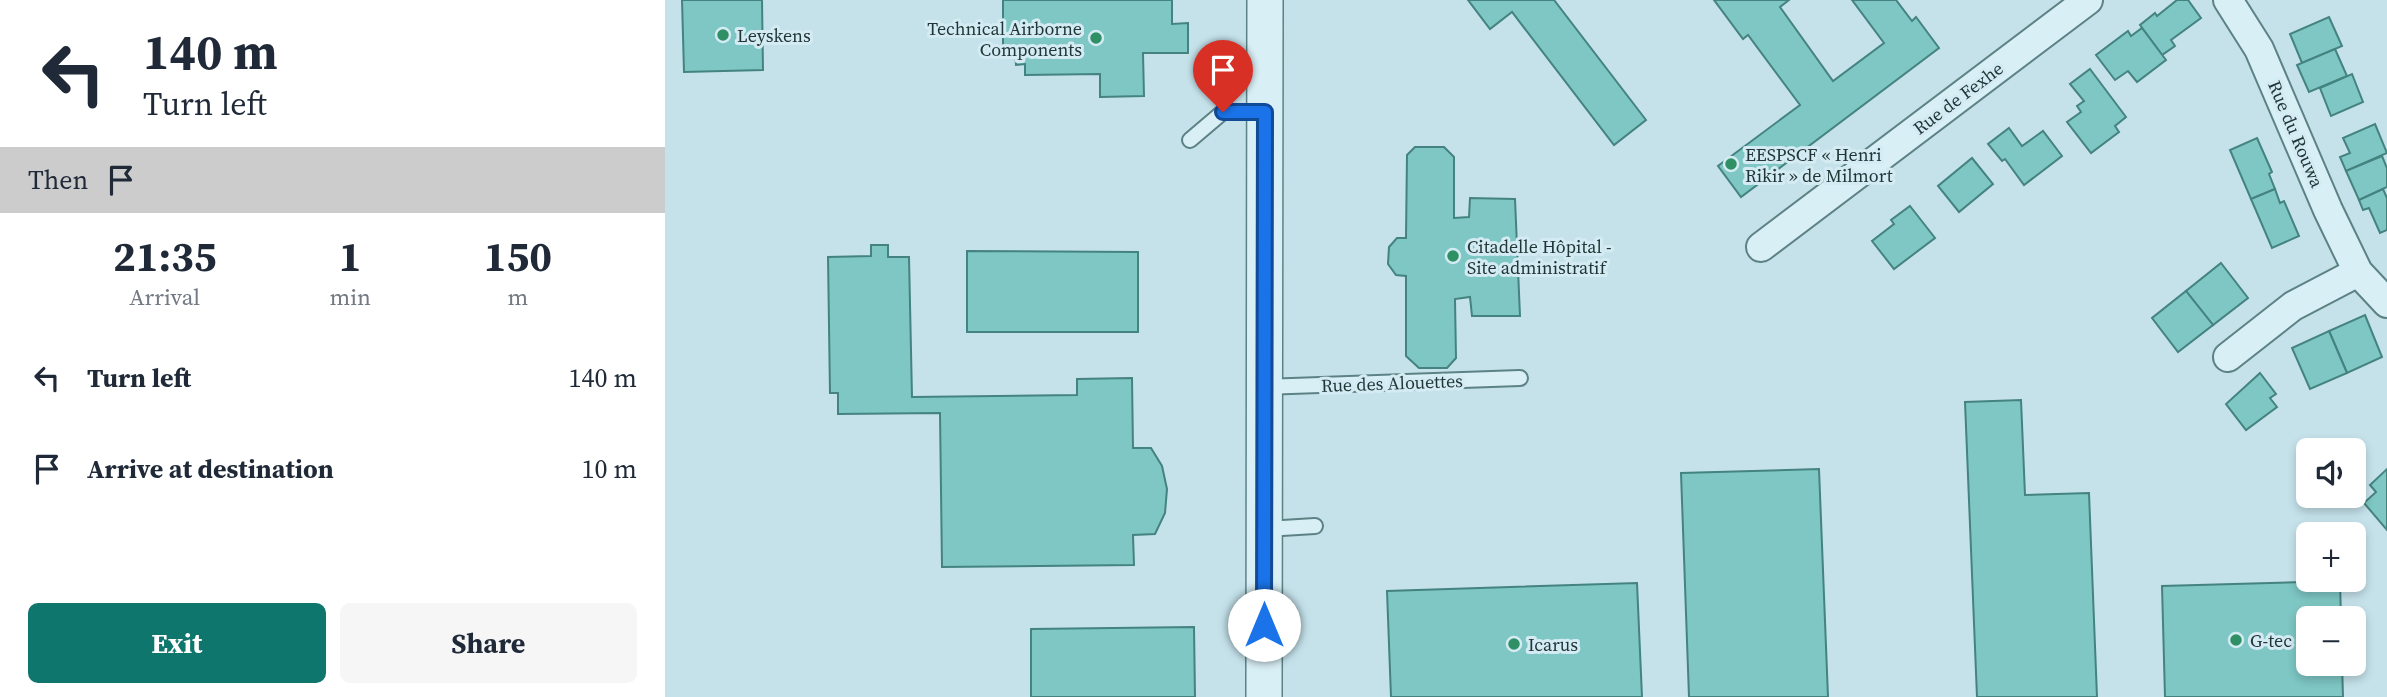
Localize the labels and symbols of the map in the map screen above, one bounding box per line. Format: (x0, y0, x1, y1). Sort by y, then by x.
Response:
place label: Technical Airborne Components (927, 16, 1082, 62)
place label: Leyskens (737, 23, 811, 48)
marker: Leyskens (715, 27, 731, 43)
marker: Technical Airborne Components (1088, 30, 1104, 46)
pin (1193, 40, 1253, 112)
street label: Rue de Fexhe (1908, 56, 2008, 140)
street label: Rue du Rouwa (2262, 77, 2330, 192)
place label: EESPSCF « Henri Rikir » de Milmort (1745, 142, 1893, 188)
marker: EESPSCF « Henri Rikir » de Milmort (1723, 156, 1739, 172)
place label: Citadelle Hôpital - Site administratif (1467, 234, 1612, 280)
marker: Citadelle Hôpital - Site administratif (1445, 248, 1461, 264)
street label: Rue des Alouettes (1321, 368, 1464, 398)
position arrow (1227, 588, 1301, 662)
place label: G-tec (2250, 628, 2292, 653)
place label: Icarus (1528, 632, 1578, 657)
marker: G-tec (2228, 632, 2244, 648)
marker: Icarus (1506, 636, 1522, 652)

